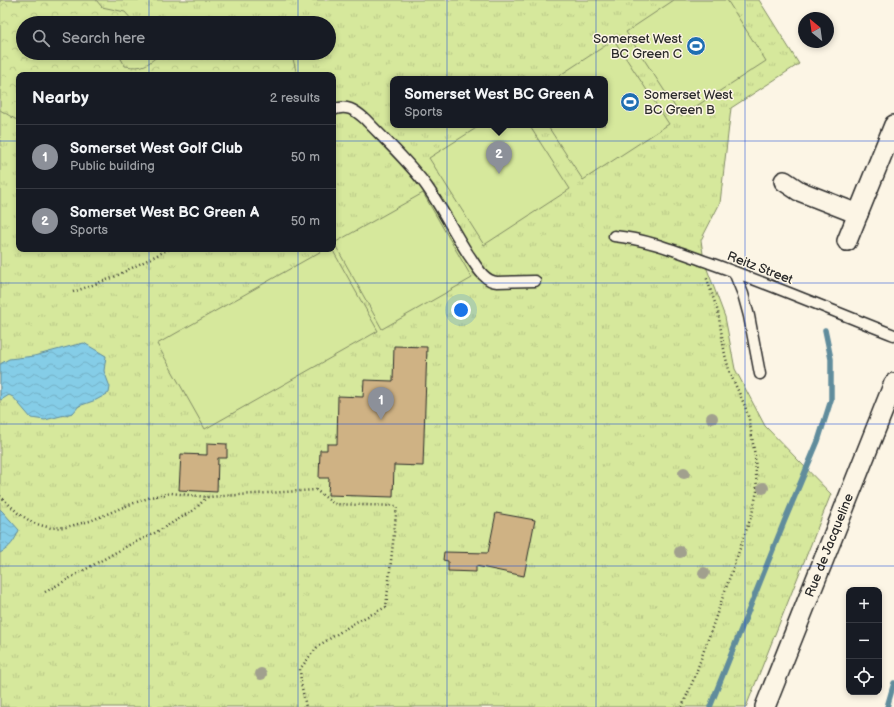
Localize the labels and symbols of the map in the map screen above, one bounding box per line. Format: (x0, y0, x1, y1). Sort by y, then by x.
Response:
north arrow (798, 12, 834, 48)
place label: Somerset West BC Green C (593, 31, 682, 62)
sports icon: Somerset West BC Green C (685, 35, 707, 57)
place label: Somerset West BC Green B (644, 87, 733, 118)
sports icon: Somerset West BC Green B (619, 91, 641, 113)
pin: 2 (486, 141, 512, 174)
street label: Reitz Street (725, 248, 795, 288)
your location (451, 300, 471, 320)
pin: 1 (368, 387, 394, 420)
street label: Rue de Jacqueline (802, 491, 857, 599)

